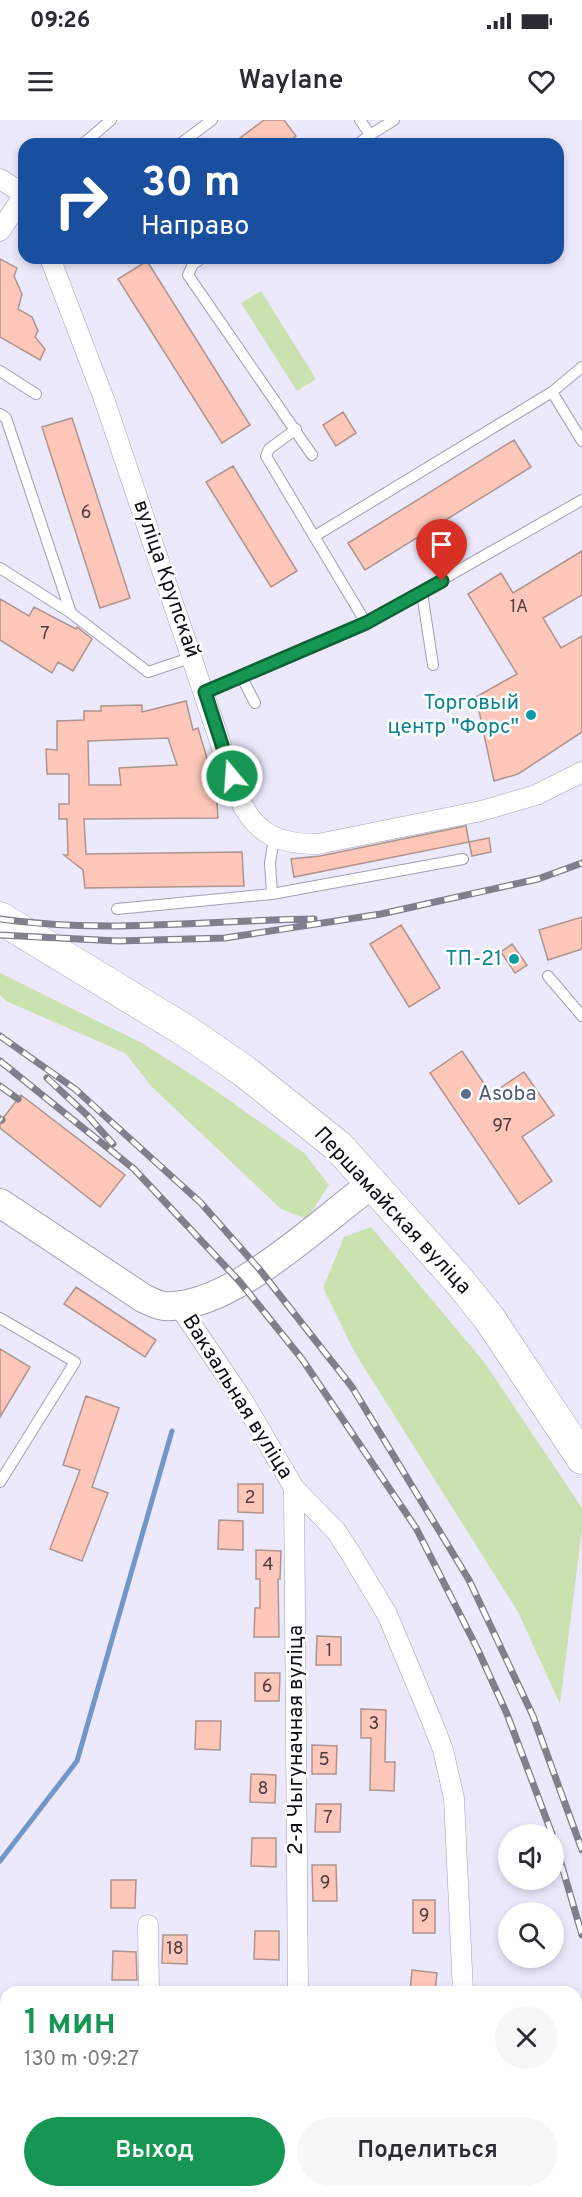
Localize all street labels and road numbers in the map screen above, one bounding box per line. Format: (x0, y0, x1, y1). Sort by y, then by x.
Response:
street label: вуліца Крупскай (126, 497, 206, 661)
street label: Першамайская вуліца (307, 1122, 477, 1300)
street label: Вакзальная вуліца (175, 1310, 299, 1484)
street label: 2-я Чыгуначная вуліца (283, 1625, 310, 1855)

